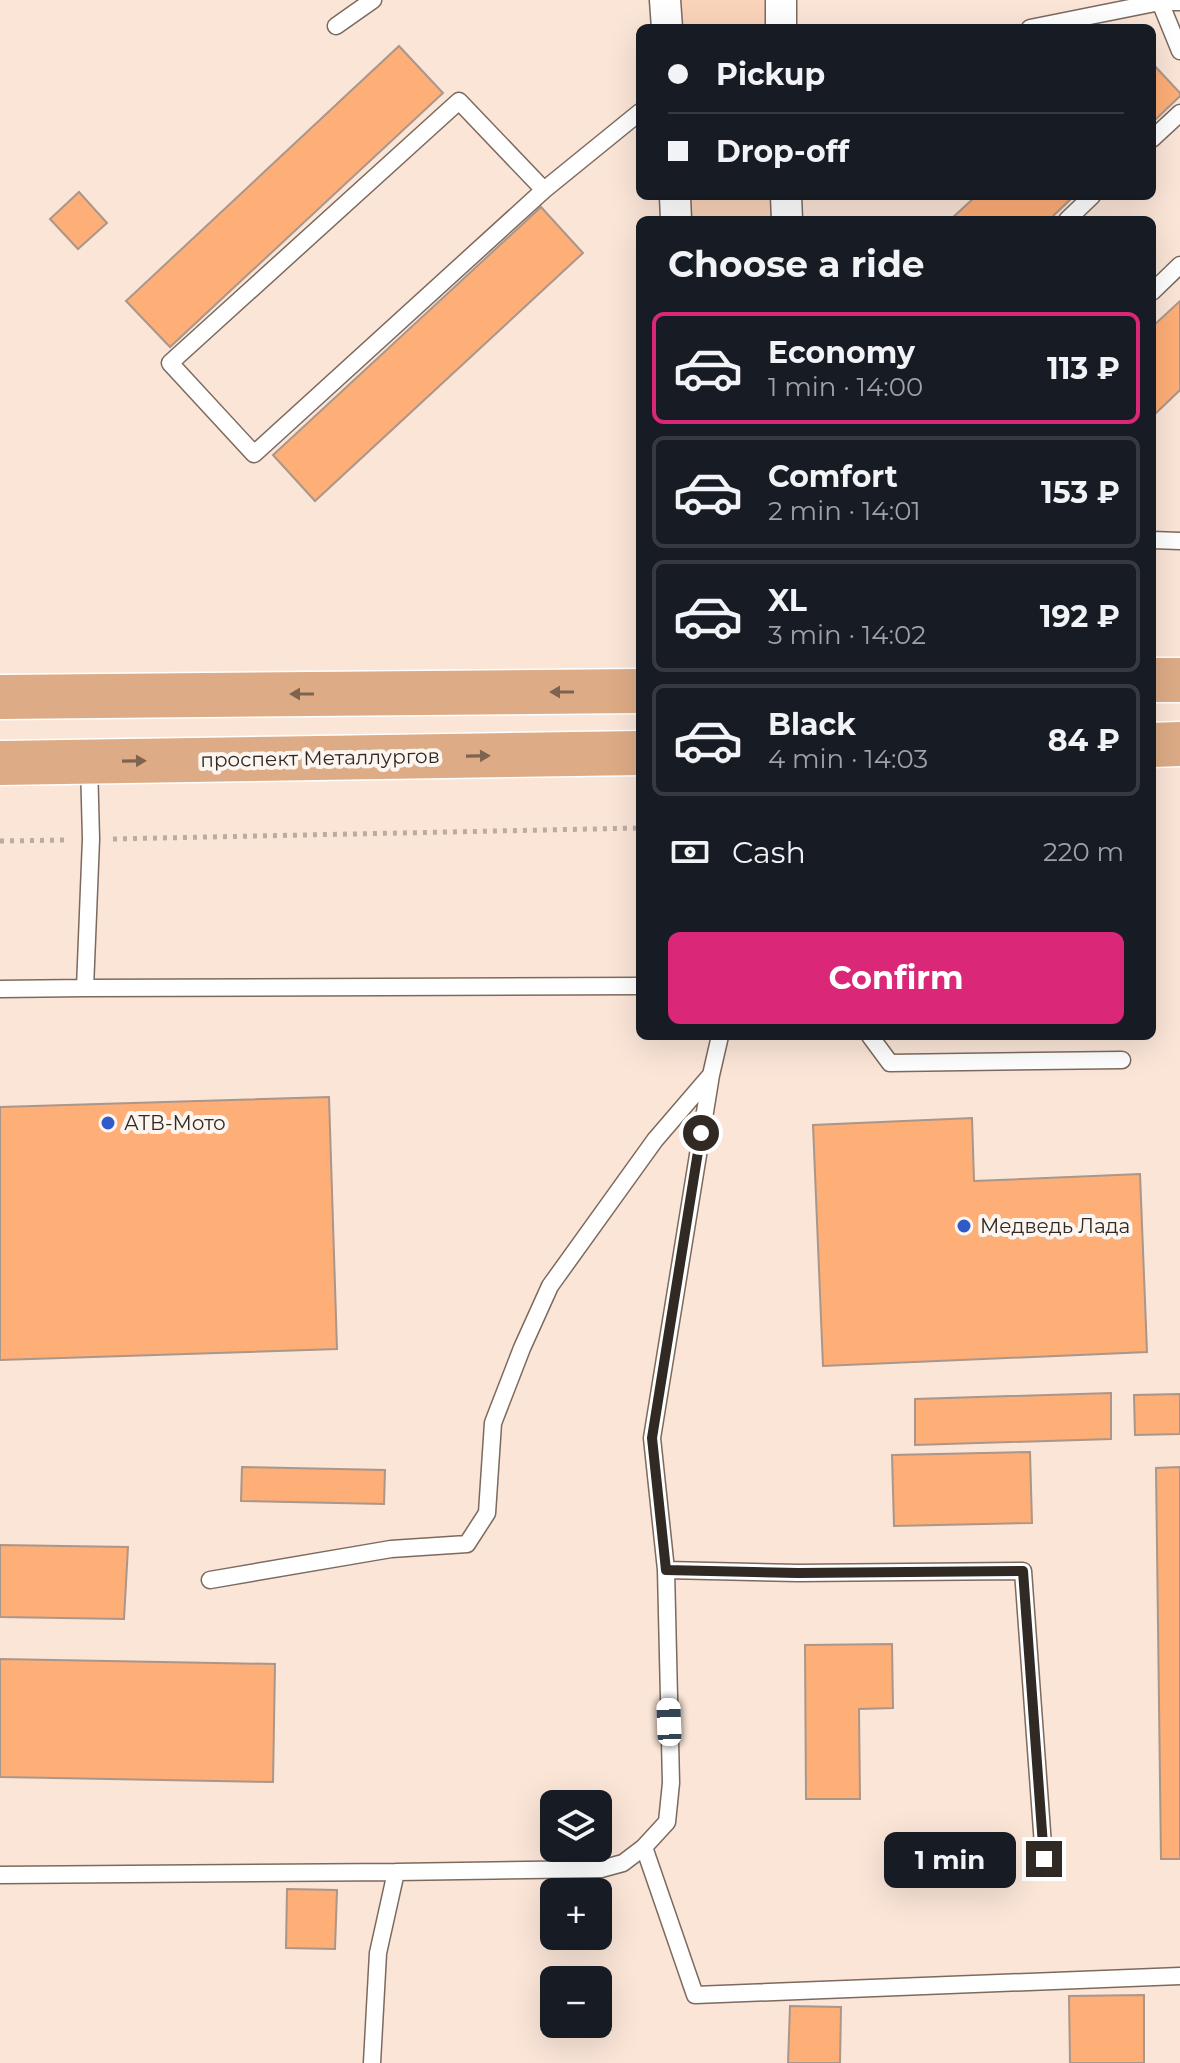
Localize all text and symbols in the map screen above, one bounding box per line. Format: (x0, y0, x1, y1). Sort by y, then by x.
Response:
text: Pickup (716, 56, 825, 93)
text: Drop-off (716, 133, 849, 170)
text: Choose a ride (668, 242, 925, 286)
icon: car (672, 332, 744, 404)
text: Economy (768, 334, 915, 371)
text: 113 ₽ (1047, 350, 1120, 387)
text: 1 min · 14:00 (768, 371, 923, 403)
icon: car (672, 456, 744, 528)
text: Comfort (768, 458, 898, 495)
text: 153 ₽ (1041, 474, 1120, 511)
text: 2 min · 14:01 (768, 495, 921, 527)
icon: car (672, 580, 744, 652)
text: XL (768, 582, 807, 619)
text: 192 ₽ (1040, 598, 1120, 635)
text: 3 min · 14:02 (768, 619, 926, 651)
one-way arrow (549, 685, 574, 698)
one-way arrow (289, 688, 314, 700)
icon: car (672, 704, 744, 776)
text: Black (768, 706, 856, 743)
text: 84 ₽ (1048, 722, 1120, 759)
text: 4 min · 14:03 (768, 743, 928, 775)
street label: проспект Металлургов (200, 744, 440, 772)
one-way arrow (466, 749, 491, 762)
one-way arrow (122, 754, 147, 767)
icon: cash (668, 830, 712, 874)
text: Cash (732, 834, 806, 871)
text: 220 m (1043, 836, 1124, 868)
button: Confirm (668, 932, 1124, 1024)
place label: АТВ-Мото (124, 1111, 226, 1135)
marker: АТВ-Мото (99, 1114, 117, 1132)
route start (683, 1115, 719, 1151)
place label: Медведь Лада (980, 1214, 1130, 1238)
marker: Медведь Лада (955, 1217, 973, 1235)
car (656, 1698, 682, 1746)
map controls (540, 1790, 612, 2038)
button: layers (540, 1790, 612, 1862)
callout: 1 min (884, 1831, 1016, 1887)
route end (1026, 1841, 1062, 1877)
text: 1 min (915, 1844, 985, 1876)
button: + (540, 1878, 612, 1950)
button: − (540, 1966, 612, 2038)

